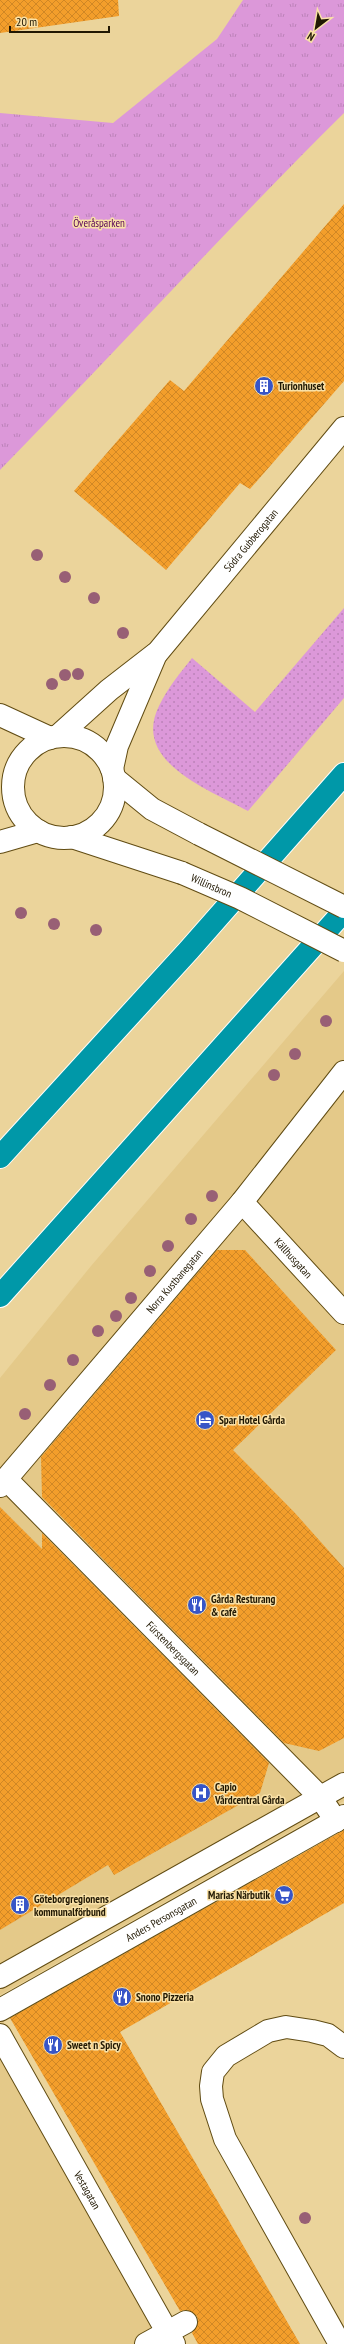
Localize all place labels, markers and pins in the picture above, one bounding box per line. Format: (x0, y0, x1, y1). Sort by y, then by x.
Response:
building icon: Turionhuset (253, 375, 275, 397)
place label: Turionhuset (278, 379, 325, 393)
hotel icon: Spar Hotel Gårda (194, 1409, 216, 1431)
place label: Spar Hotel Gårda (219, 1413, 285, 1427)
place label: Gårda Resturang & café (211, 1592, 275, 1619)
restaurant icon: Gårda Resturang & café (186, 1594, 208, 1616)
place label: Capio Vårdcentral Gårda (214, 1780, 285, 1807)
hospital icon: Capio Vårdcentral Gårda (190, 1782, 212, 1804)
supermarket icon: Marias Närbutik (273, 1884, 295, 1906)
place label: Marias Närbutik (208, 1888, 270, 1902)
place label: Göteborgregionens kommunalförbund (34, 1892, 109, 1919)
building icon: Göteborgregionens kommunalförbund (9, 1894, 31, 1916)
restaurant icon: Snono Pizzeria (111, 1986, 133, 2008)
place label: Snono Pizzeria (136, 1990, 194, 2004)
restaurant icon: Sweet n Spicy (42, 2034, 64, 2056)
place label: Sweet n Spicy (67, 2038, 121, 2052)

